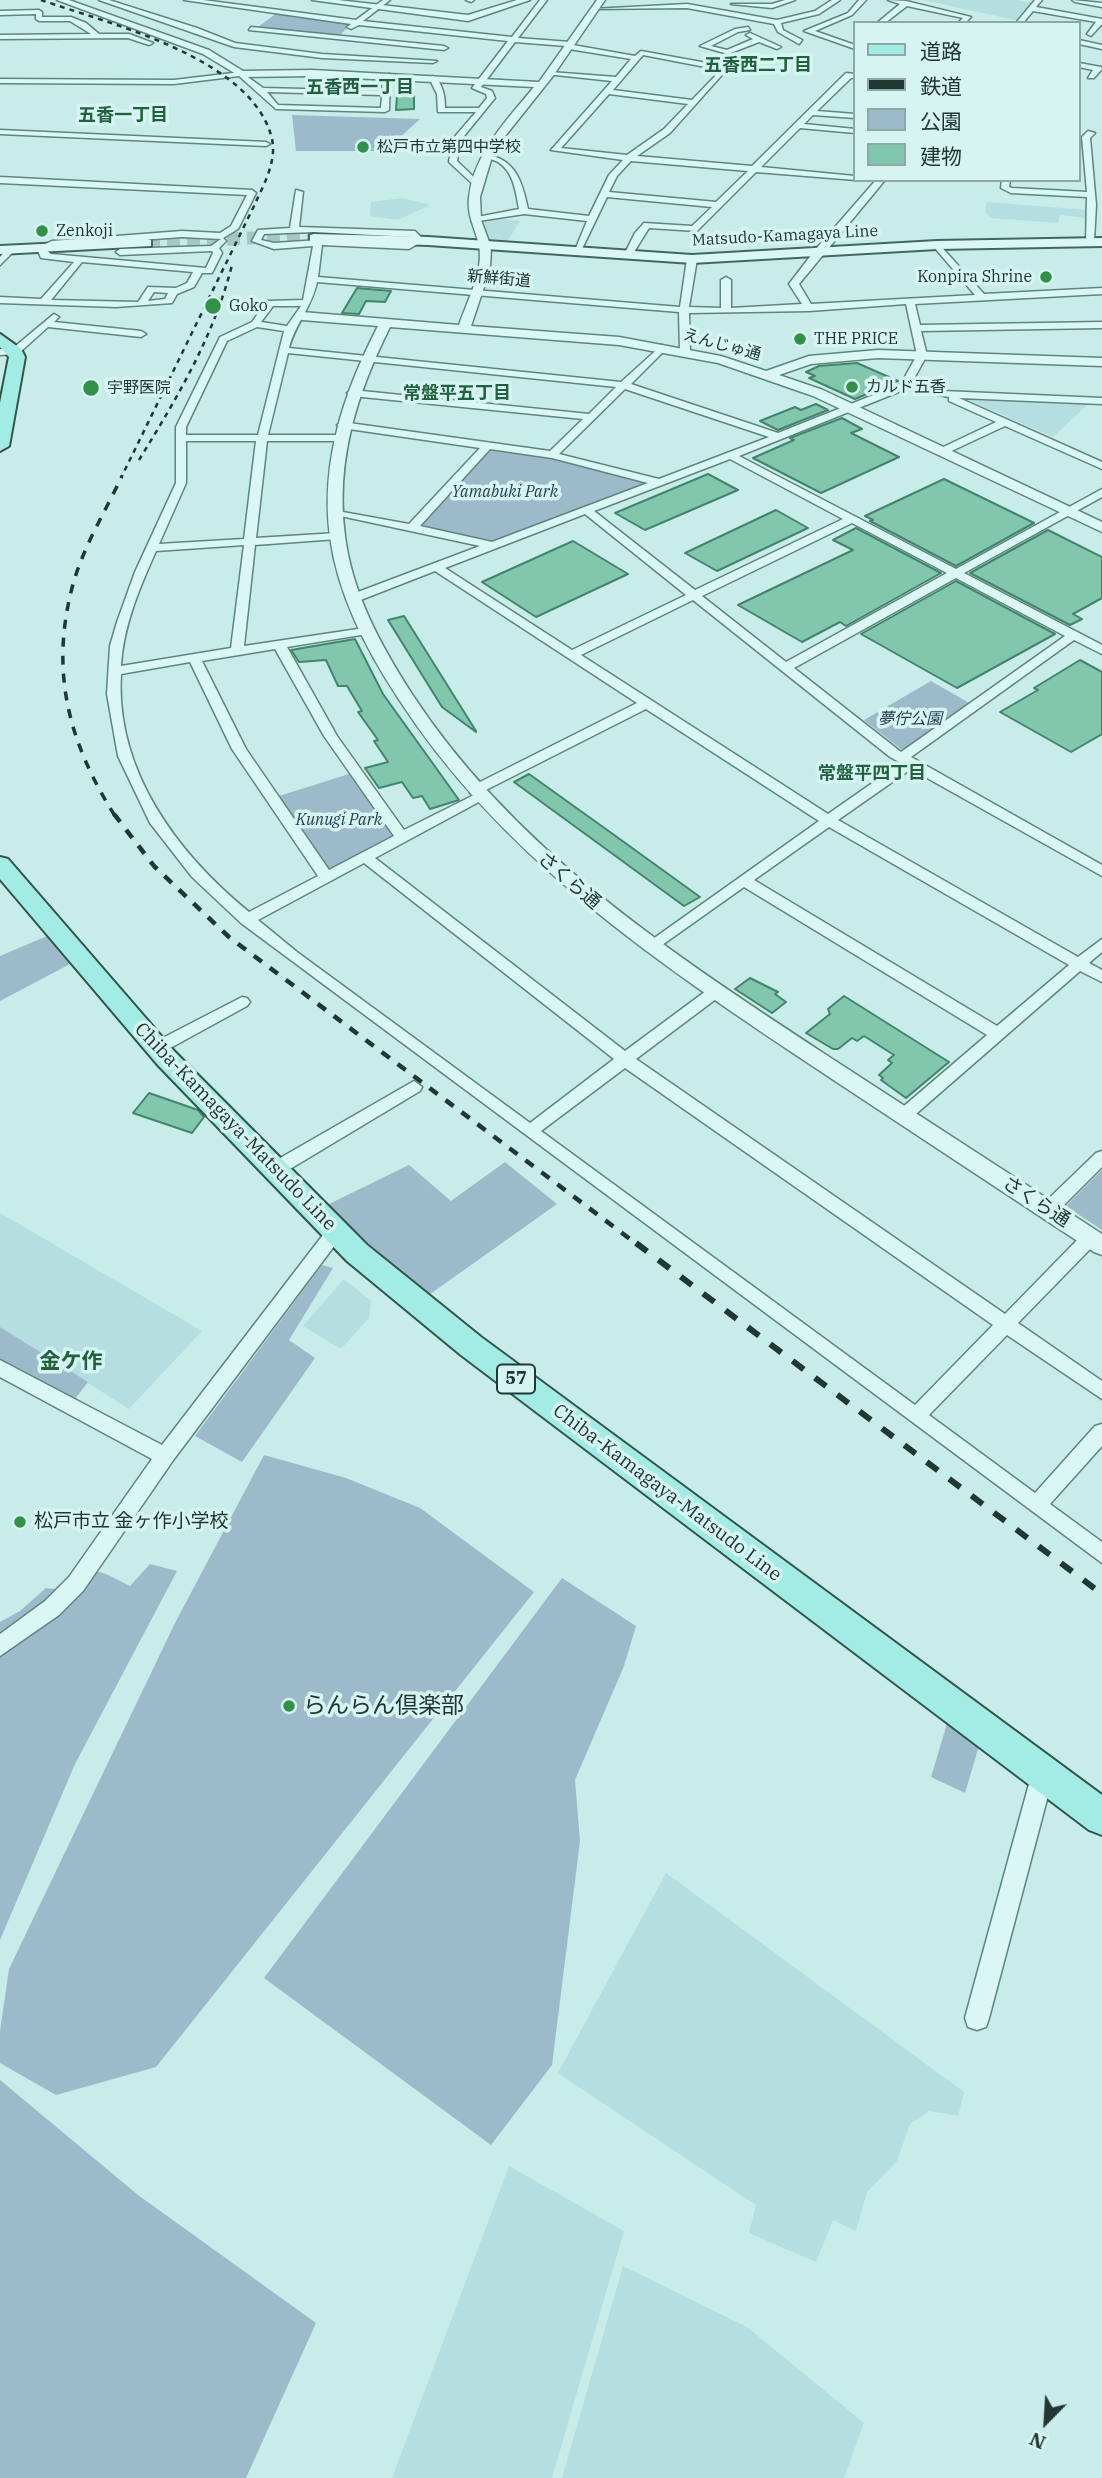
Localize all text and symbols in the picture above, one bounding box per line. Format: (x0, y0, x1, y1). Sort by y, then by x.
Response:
legend (853, 21, 1081, 182)
text: 道路 (920, 37, 962, 65)
district label: 五香西二丁目 (704, 55, 812, 77)
text: 鉄道 (920, 72, 962, 100)
district label: 五香西一丁目 (306, 77, 414, 99)
district label: 五香一丁目 (78, 105, 168, 127)
text: 公園 (920, 107, 962, 135)
place label: 松戸市立第四中学校 (377, 137, 521, 157)
marker: 松戸市立第四中学校 (355, 139, 371, 155)
text: 建物 (920, 142, 962, 170)
place label: Zenkoji (56, 221, 113, 241)
street label: Matsudo-Kamagaya Line (691, 222, 879, 250)
marker: Zenkoji (34, 223, 50, 239)
street label: 新鮮街道 (466, 267, 532, 291)
place label: Konpira Shrine (917, 267, 1032, 287)
marker: Konpira Shrine (1038, 269, 1054, 285)
marker: Goko (203, 296, 223, 316)
place label: Goko (229, 296, 268, 316)
street label: えんじゅ通 (681, 325, 763, 365)
place label: THE PRICE (814, 329, 898, 349)
marker: THE PRICE (792, 331, 808, 347)
place label: カルド五香 (866, 377, 946, 397)
marker: 宇野医院 (81, 378, 101, 398)
place label: 宇野医院 (107, 378, 171, 398)
marker: カルド五香 (844, 379, 860, 395)
district label: 常盤平五丁目 (403, 383, 511, 405)
park label: Yamabuki Park (452, 482, 558, 502)
park label: 夢佇公園 (878, 709, 942, 729)
district label: 常盤平四丁目 (818, 763, 926, 785)
park label: Kunugi Park (296, 810, 382, 830)
street label: さくら通 (533, 847, 605, 915)
street label: Chiba-Kamagaya-Matsudo Line (129, 1018, 341, 1236)
street label: さくら通 (998, 1172, 1074, 1232)
district label: 金ケ作 (40, 1349, 102, 1375)
road number: 57 (497, 1364, 535, 1394)
street label: Chiba-Kamagaya-Matsudo Line (548, 1400, 786, 1586)
place label: 松戸市立 金ヶ作小学校 (34, 1511, 228, 1533)
marker: 松戸市立 金ヶ作小学校 (12, 1514, 28, 1530)
place label: らんらん倶楽部 (303, 1692, 464, 1720)
marker: らんらん倶楽部 (281, 1698, 297, 1714)
north arrow (1011, 2387, 1081, 2457)
text: N (1026, 2427, 1049, 2455)

